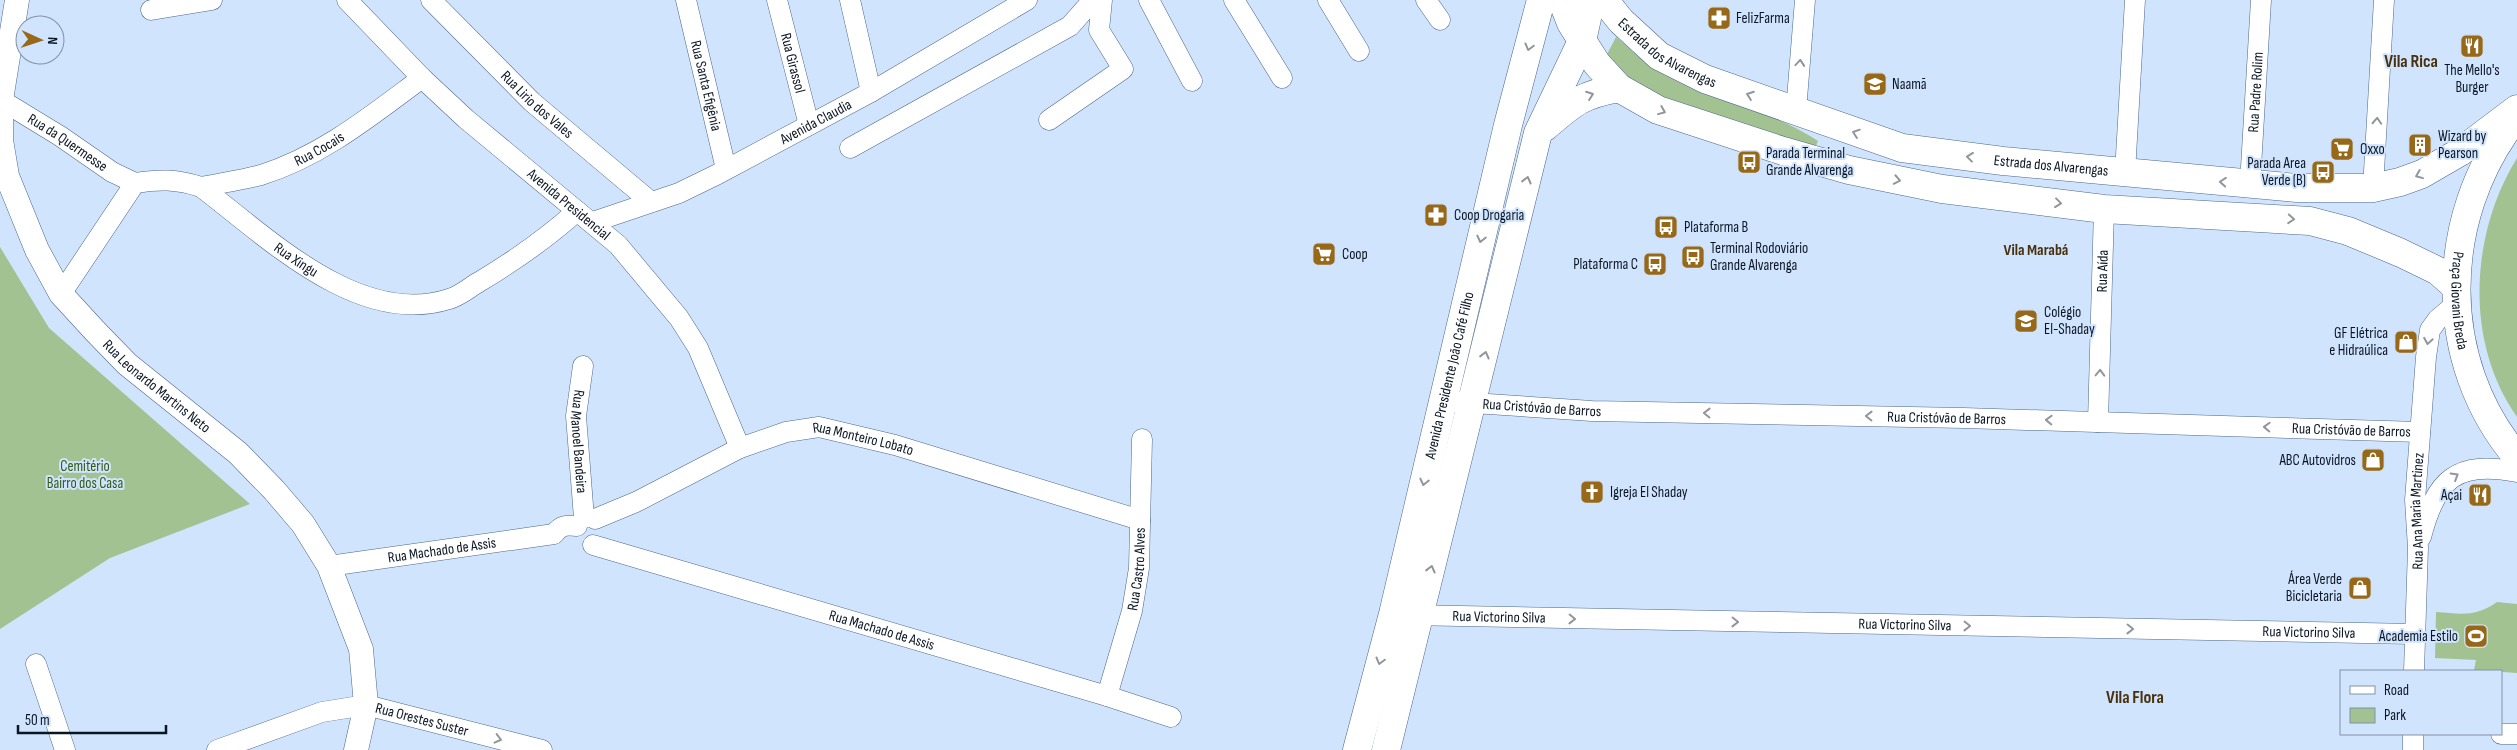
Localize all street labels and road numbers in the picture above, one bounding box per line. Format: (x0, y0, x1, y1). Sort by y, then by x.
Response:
street label: Estrada dos Alvarengas (1614, 14, 1719, 92)
street label: Rua Girassol (776, 31, 809, 95)
street label: Rua Santa Efigênia (686, 39, 726, 133)
street label: Rua Padre Rolim (2244, 51, 2268, 133)
street label: Rua Lirio dos Vales (496, 67, 577, 143)
street label: Avenida Claudia (776, 95, 855, 149)
street label: Rua da Quermesse (24, 109, 111, 176)
street label: Rua Cocais (291, 128, 348, 171)
street label: Estrada dos Alvarengas (1993, 151, 2109, 181)
street label: Avenida Presidencial (522, 164, 614, 245)
street label: Rua Xingu (270, 238, 321, 282)
street label: Rua Aída (2093, 249, 2113, 293)
street label: Praça Giovani Breda (2446, 250, 2472, 352)
street label: Avenida Presidente João Café Filho (1421, 290, 1478, 462)
street label: Rua Leonardo Martins Neto (98, 336, 214, 437)
street label: Rua Manoel Bandeira (566, 388, 591, 494)
street label: Rua Cristóvão de Barros (1482, 395, 1601, 421)
street label: Rua Cristóvão de Barros (1887, 408, 2006, 429)
street label: Rua Monteiro Lobato (811, 418, 916, 460)
street label: Rua Cristóvão de Barros (2292, 419, 2411, 442)
street label: Rua Ana Maria Martinez (2406, 451, 2429, 570)
street label: Rua Castro Alves (1123, 527, 1150, 612)
street label: Rua Machado de Assis (387, 533, 497, 568)
street label: Rua Machado de Assis (827, 606, 937, 655)
street label: Rua Victorino Silva (1452, 607, 1546, 628)
street label: Rua Victorino Silva (1858, 615, 1952, 635)
street label: Rua Victorino Silva (2262, 622, 2356, 643)
street label: Rua Orestes Suster (373, 699, 471, 741)

